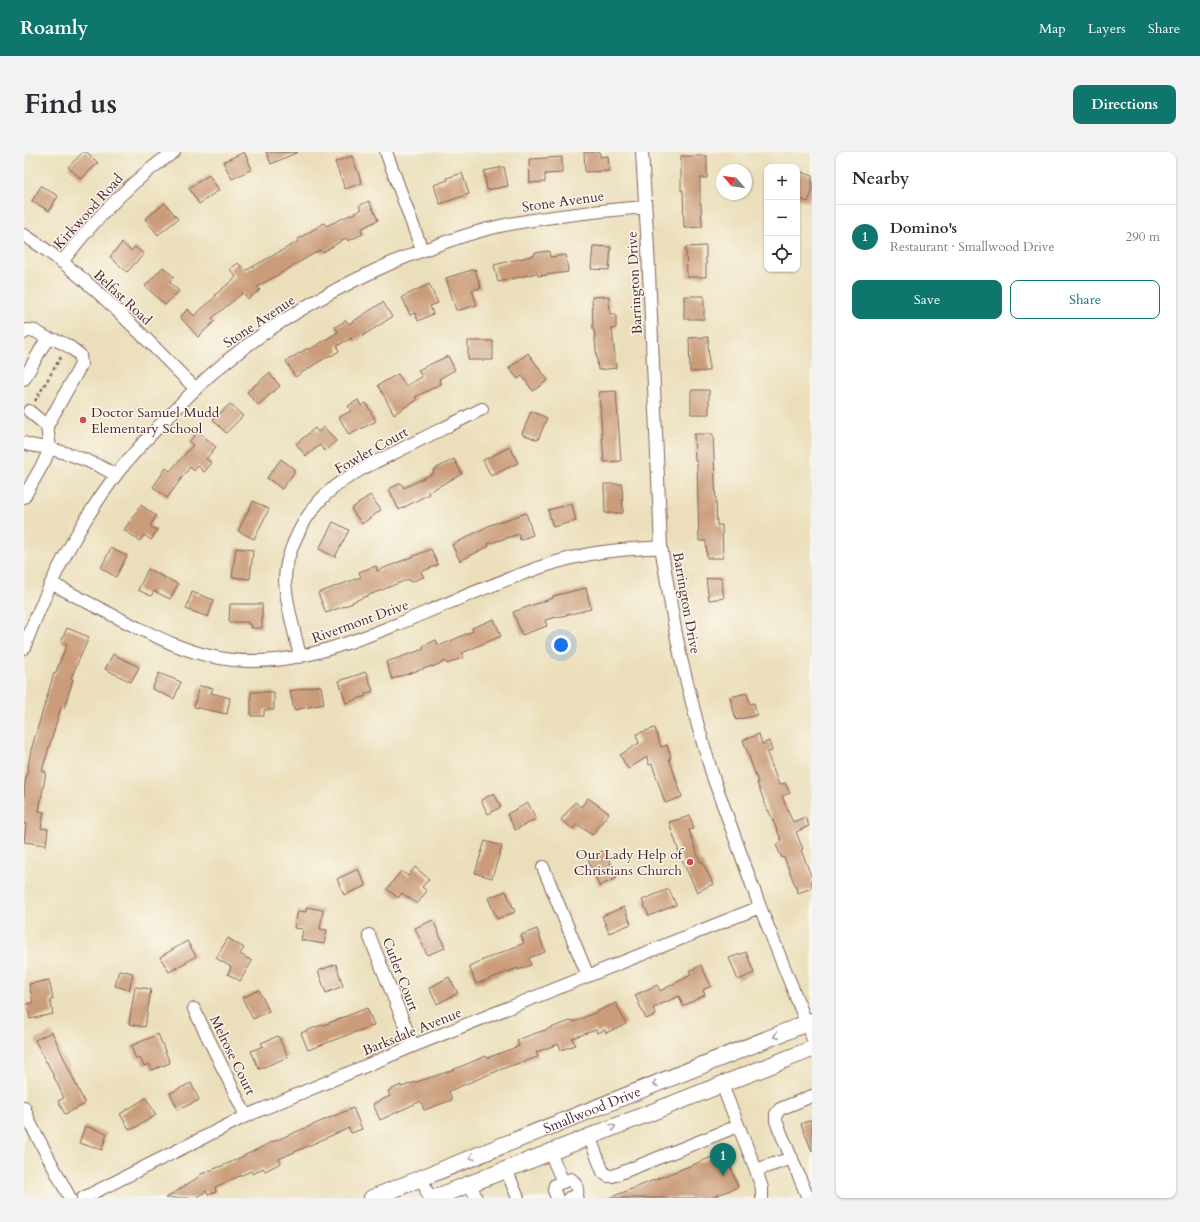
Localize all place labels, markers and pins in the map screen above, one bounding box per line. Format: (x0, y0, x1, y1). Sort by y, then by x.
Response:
place label: Doctor Samuel Mudd Elementary School (91, 403, 220, 438)
marker: Doctor Samuel Mudd Elementary School (78, 415, 88, 425)
place label: Our Lady Help of Christians Church (574, 845, 685, 880)
marker: Our Lady Help of Christians Church (685, 857, 695, 867)
pin: 1 (710, 1143, 736, 1176)

